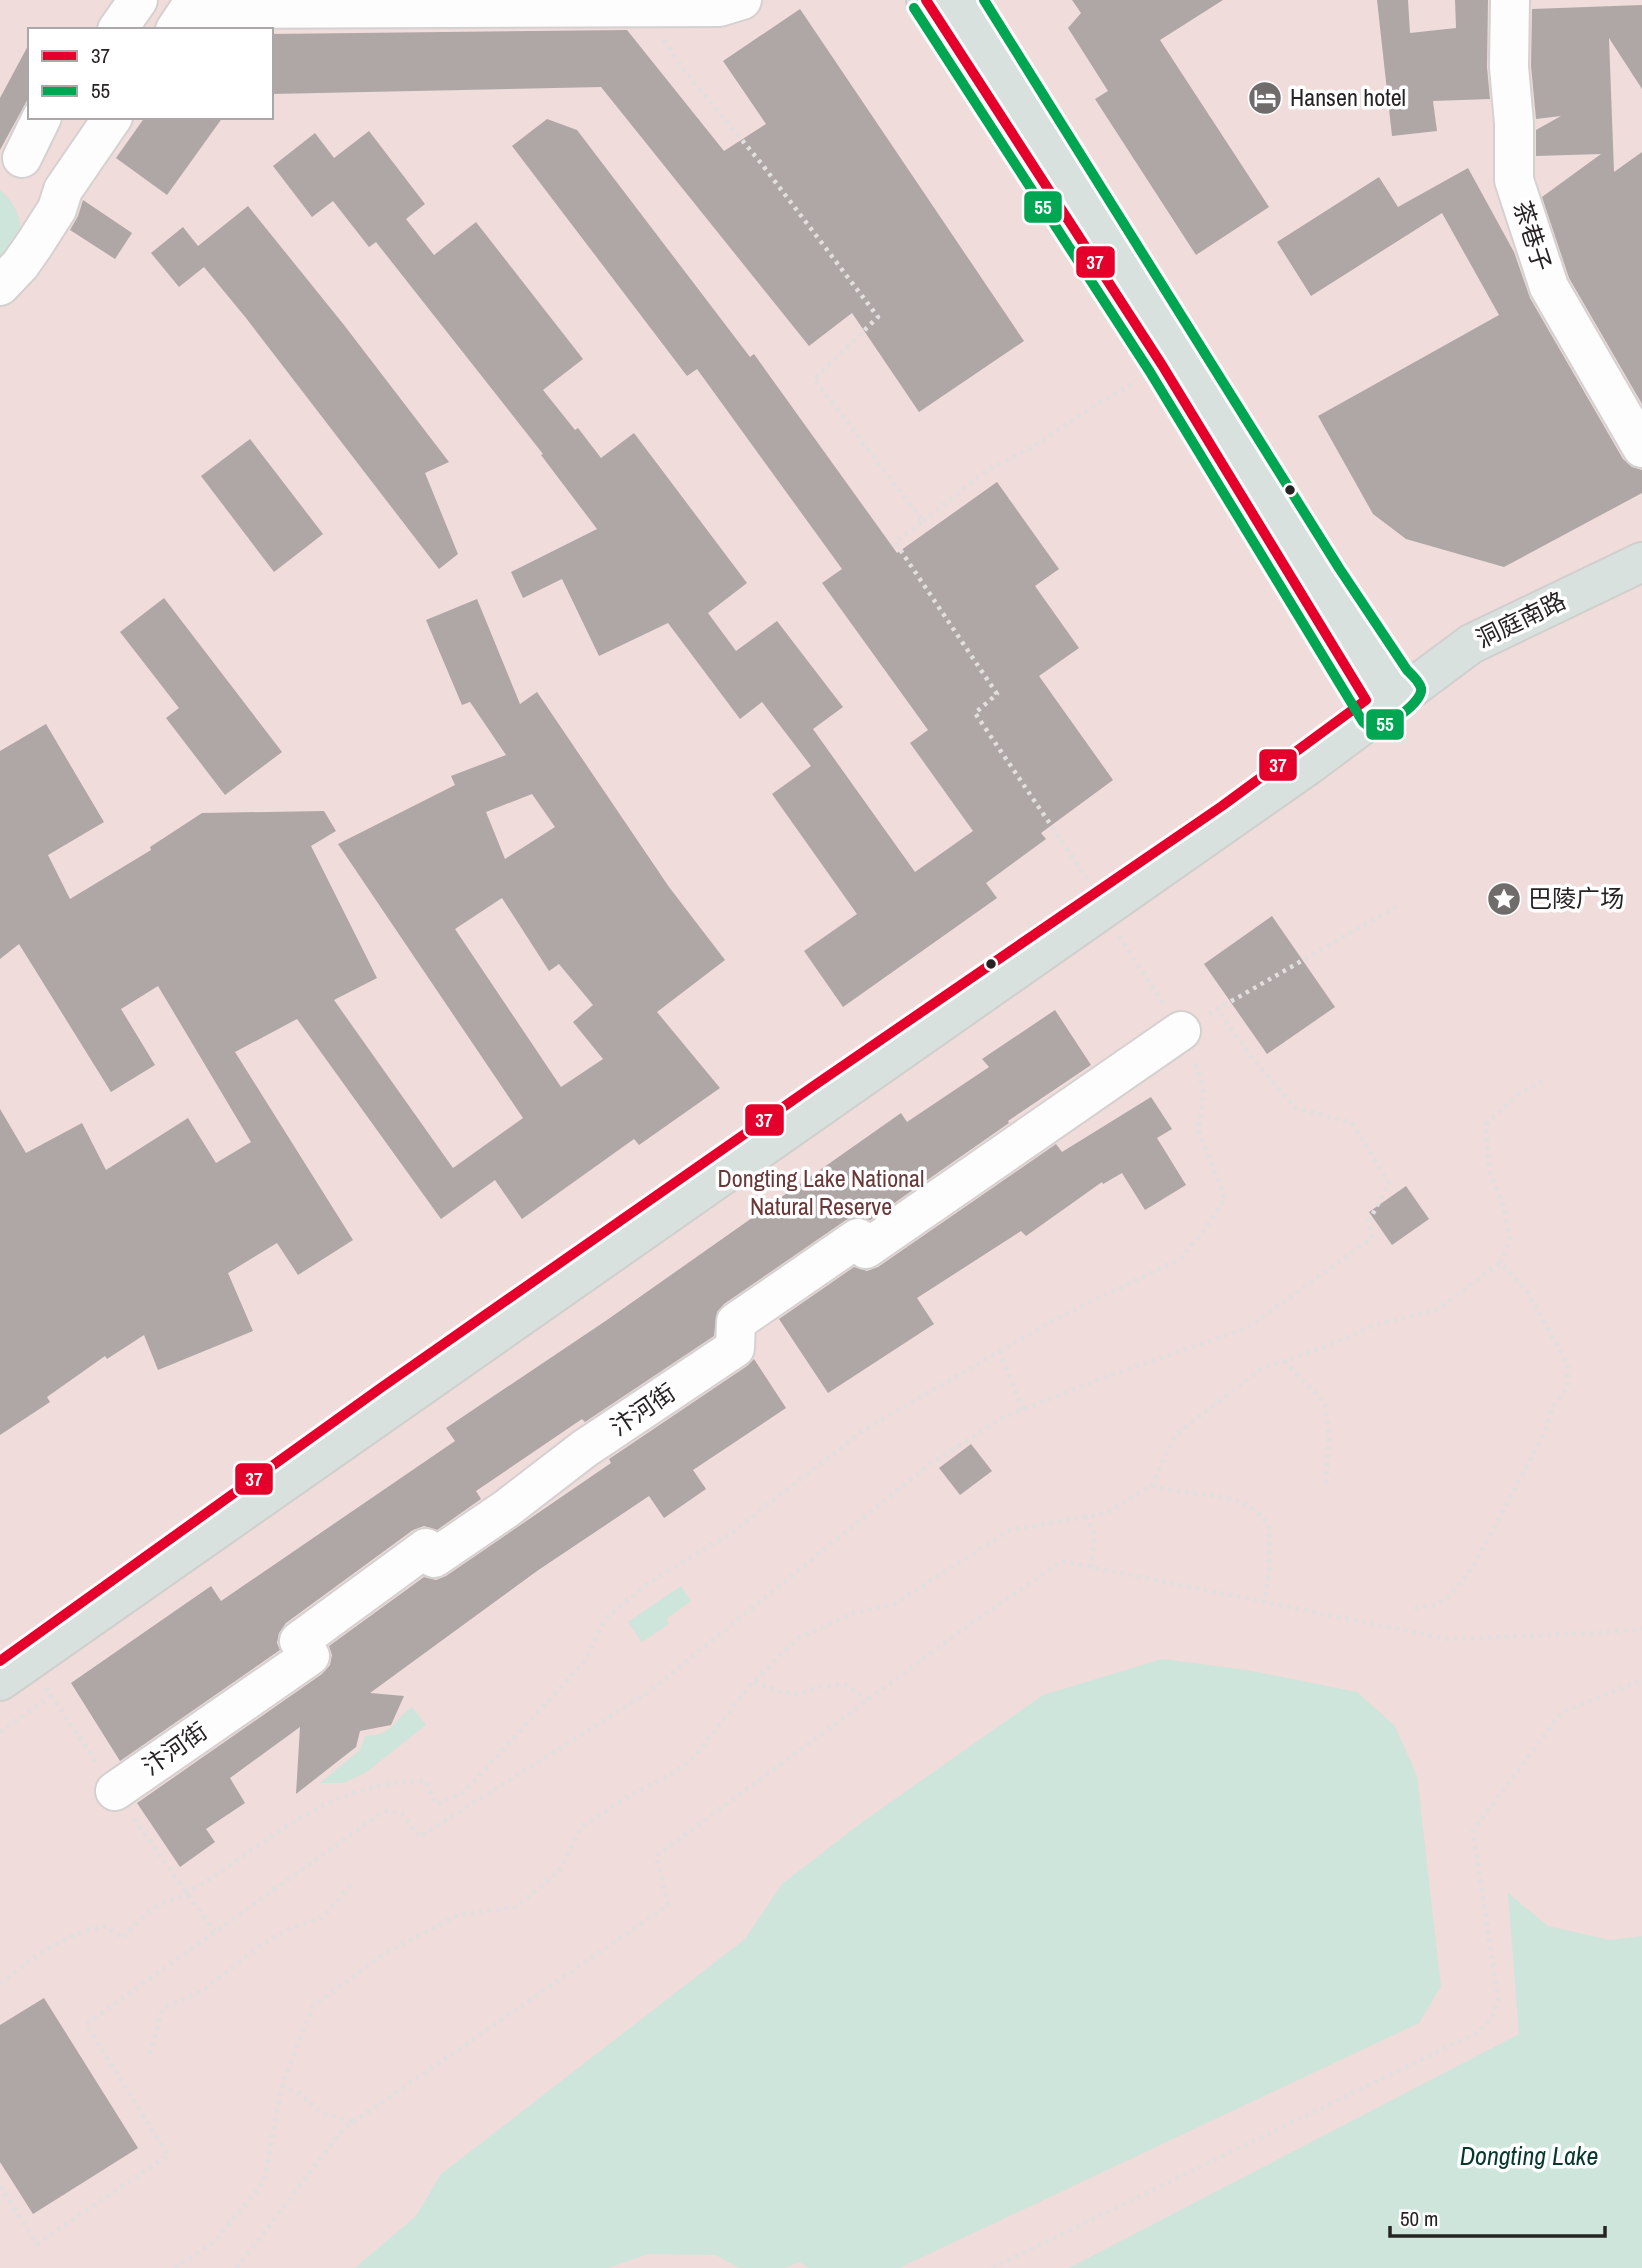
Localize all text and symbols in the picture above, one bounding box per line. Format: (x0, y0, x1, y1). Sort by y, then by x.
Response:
legend (28, 28, 273, 119)
text: 37 (91, 41, 110, 70)
text: 55 (91, 76, 110, 105)
hotel icon: Hansen hotel (1246, 79, 1284, 117)
place label: Hansen hotel (1290, 81, 1406, 113)
line badge: 55 (1023, 190, 1063, 224)
text: 55 (1034, 194, 1052, 220)
street label: 茶巷子 (1507, 197, 1559, 275)
line badge: 37 (1075, 245, 1116, 279)
text: 37 (1086, 249, 1104, 275)
unlabelled marker (1283, 483, 1297, 497)
street label: 洞庭南路 (1470, 584, 1571, 655)
line badge: 55 (1365, 708, 1405, 741)
text: 55 (1376, 711, 1394, 737)
line badge: 37 (1258, 748, 1298, 782)
text: 37 (1269, 752, 1287, 778)
place icon: 巴陵广场 (1485, 880, 1523, 918)
place label: 巴陵广场 (1528, 882, 1624, 914)
unlabelled marker (984, 957, 998, 971)
line badge: 37 (744, 1103, 785, 1137)
text: 37 (755, 1107, 773, 1133)
park label: Dongting Lake National Natural Reserve (718, 1162, 924, 1222)
street label: 汴河街 (604, 1376, 681, 1443)
line badge: 37 (234, 1462, 274, 1496)
text: 37 (245, 1466, 263, 1492)
street label: 汴河街 (136, 1714, 213, 1782)
water label: Dongting Lake (1460, 2138, 1598, 2173)
scale bar (1390, 2194, 1605, 2238)
text: 50 m (1400, 2204, 1438, 2233)

